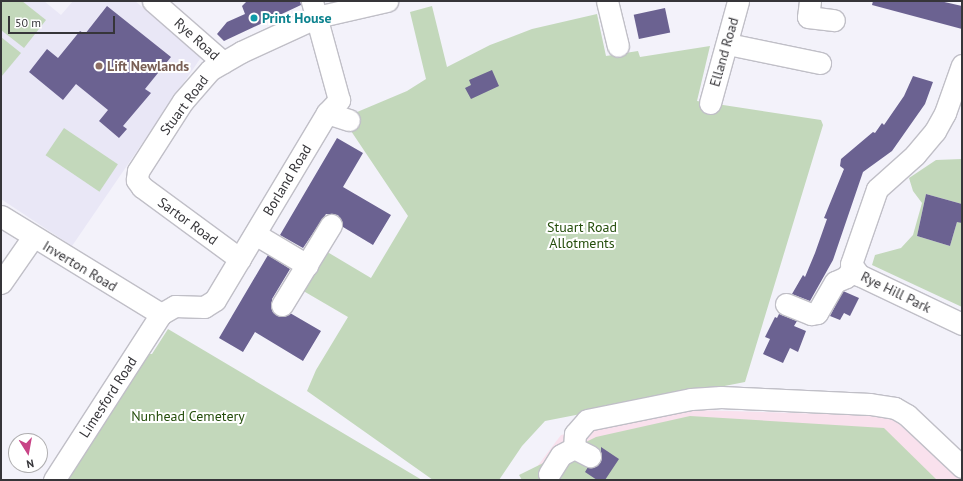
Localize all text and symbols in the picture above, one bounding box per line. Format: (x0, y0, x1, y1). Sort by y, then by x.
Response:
scale bar (10, 8, 117, 34)
place label: Print House (262, 10, 332, 26)
marker: Print House (249, 13, 259, 23)
street label: Rye Road (171, 14, 223, 64)
text: 50 m (15, 15, 41, 30)
street label: Elland Road (706, 15, 742, 89)
place label: Lift Newlands (107, 58, 189, 74)
marker: Lift Newlands (94, 61, 104, 71)
street label: Stuart Road (156, 72, 212, 138)
street label: Borland Road (259, 141, 315, 219)
street label: Sartor Road (155, 194, 221, 248)
park label: Stuart Road Allotments (547, 219, 617, 252)
street label: Inverton Road (40, 237, 120, 295)
street label: Rye Hill Park (858, 268, 934, 316)
street label: Limesford Road (76, 353, 140, 441)
park label: Nunhead Cemetery (131, 408, 245, 424)
north arrow (8, 433, 48, 473)
text: N (25, 456, 35, 471)

